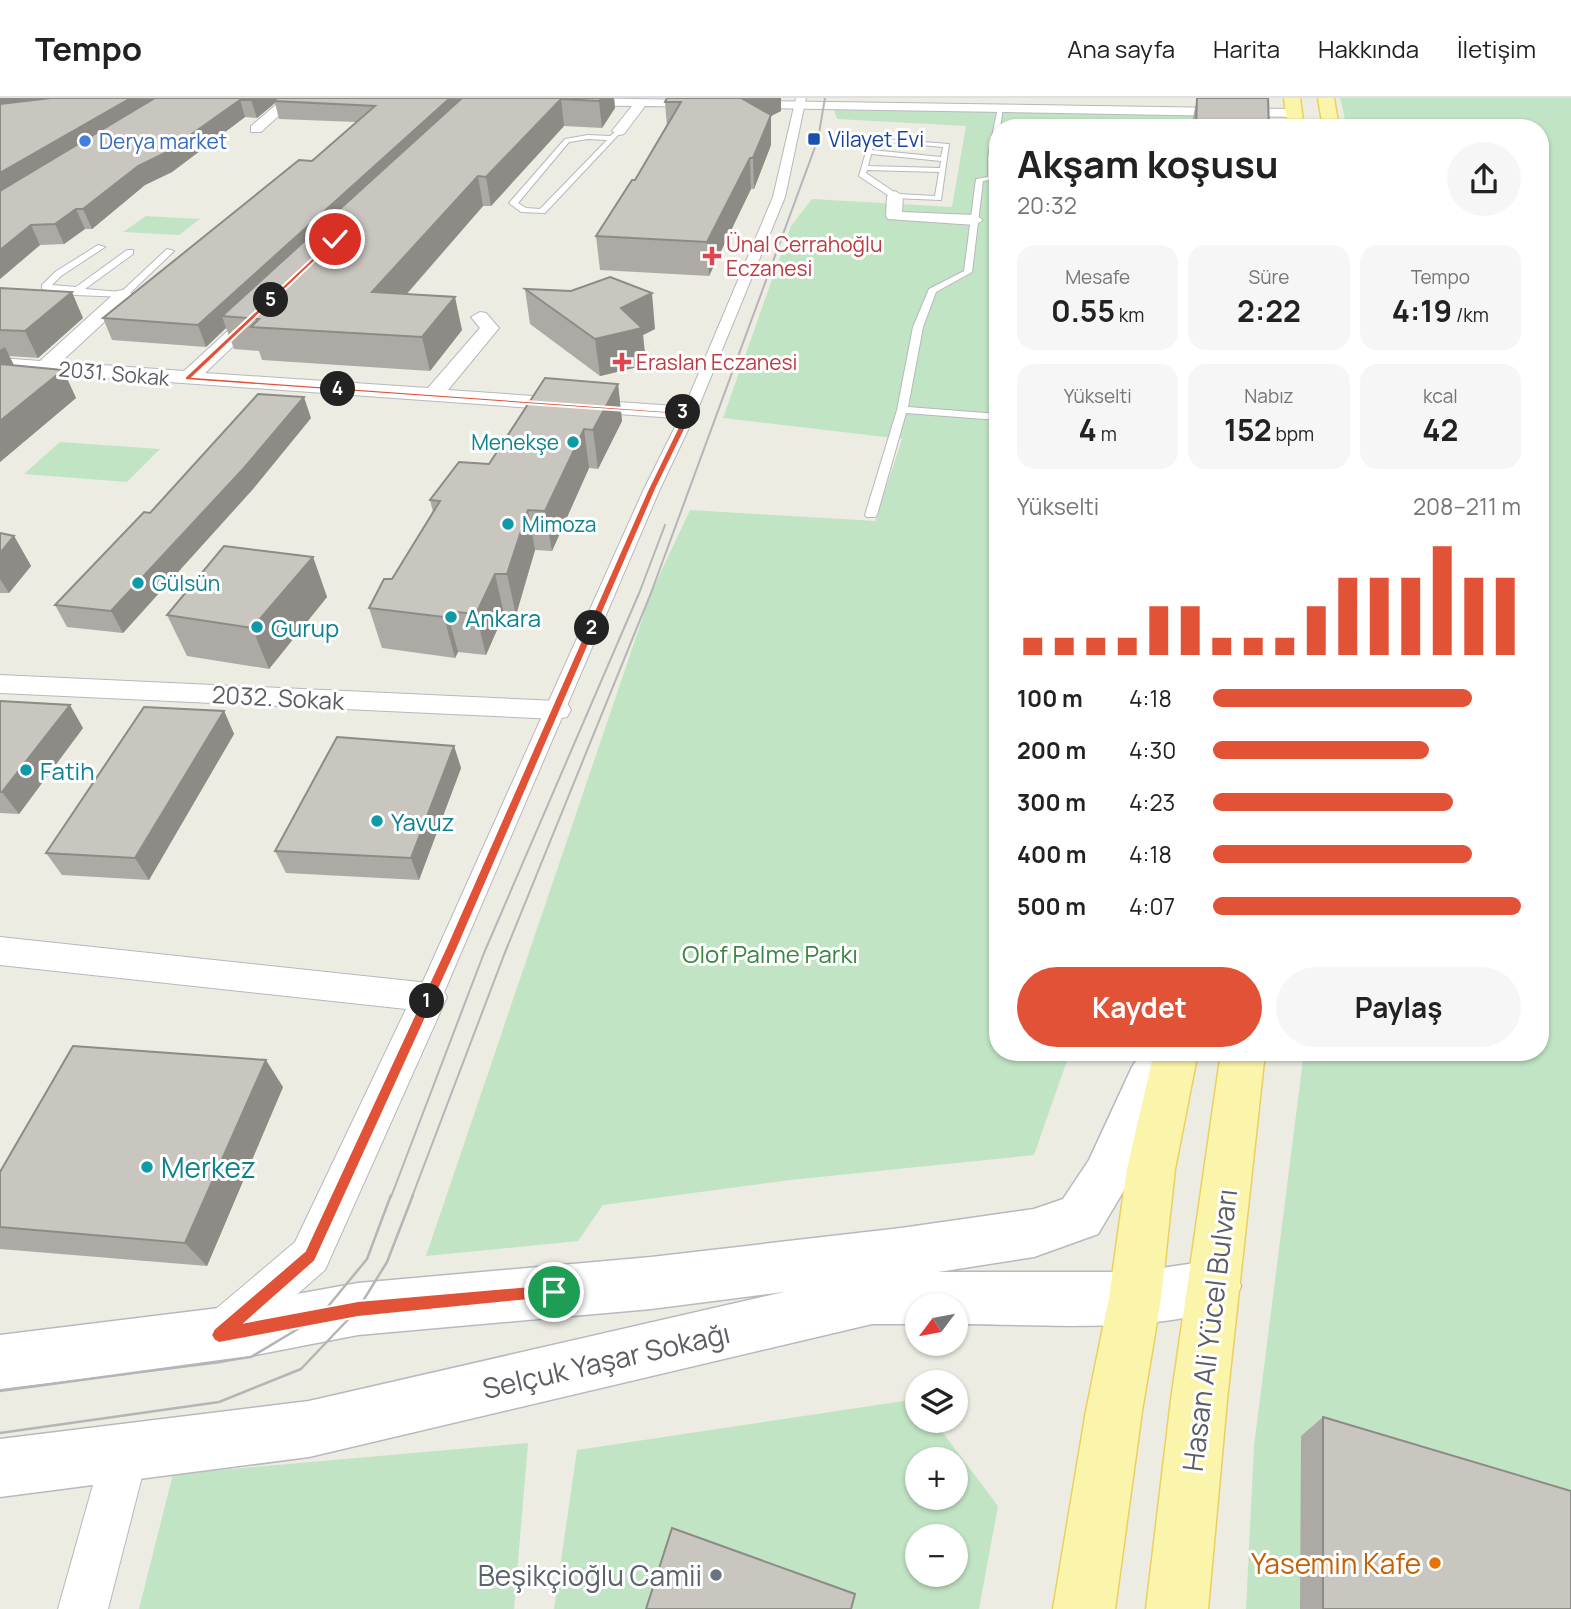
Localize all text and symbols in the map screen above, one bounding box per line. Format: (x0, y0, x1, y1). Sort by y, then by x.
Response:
text: Tempo (35, 26, 142, 71)
text: Ana sayfa (1067, 32, 1175, 65)
text: Harita (1213, 32, 1280, 65)
text: Hakkında (1318, 32, 1419, 65)
text: İletişim (1457, 32, 1536, 65)
place label: Vilayet Evi (828, 125, 924, 153)
place label: Derya market (99, 127, 227, 155)
marker: Vilayet Evi (806, 131, 822, 147)
marker: Derya market (77, 133, 93, 149)
text: Akşam koşusu (1017, 137, 1279, 189)
button: share (1447, 142, 1521, 216)
text: 20:32 (1017, 189, 1077, 221)
pin (305, 209, 365, 269)
icon: check (316, 220, 354, 258)
place label: Ünal Cerrahoğlu Eczanesi (726, 230, 882, 282)
marker: Ünal Cerrahoğlu Eczanesi (704, 248, 720, 264)
text: Mesafe (1065, 264, 1130, 290)
text: Süre (1249, 264, 1289, 290)
text: Tempo (1411, 264, 1470, 290)
pin: 5 (254, 282, 288, 318)
text: 5 (265, 286, 276, 312)
text: 0.55 (1051, 290, 1115, 331)
text: 2:22 (1237, 290, 1301, 331)
text: 4:19 (1392, 290, 1452, 331)
text: km (1115, 302, 1144, 328)
text: /km (1452, 302, 1489, 328)
place label: Eraslan Eczanesi (636, 348, 797, 376)
street label: 2031. Sokak (57, 354, 171, 392)
marker: Eraslan Eczanesi (614, 354, 630, 370)
pin: 4 (320, 372, 356, 406)
text: 4 (332, 375, 343, 401)
text: Yükselti (1064, 383, 1132, 409)
text: Nabız (1244, 383, 1294, 409)
text: kcal (1423, 383, 1458, 409)
pin: 3 (666, 394, 700, 430)
text: 3 (677, 398, 688, 424)
text: 4 (1079, 409, 1097, 450)
text: 152 (1224, 409, 1272, 450)
text: 42 (1422, 409, 1458, 450)
text: m (1097, 421, 1117, 447)
text: bpm (1272, 421, 1314, 447)
place label: Menekşe (471, 428, 559, 456)
marker: Menekşe (565, 434, 581, 450)
text: Yükselti (1017, 490, 1099, 522)
text: 208–211 m (1413, 490, 1521, 522)
place label: Mimoza (522, 510, 596, 538)
marker: Mimoza (500, 516, 516, 532)
place label: Gülsün (152, 569, 220, 597)
marker: Gülsün (130, 575, 146, 591)
place label: Ankara (465, 601, 541, 634)
marker: Ankara (443, 609, 459, 625)
pin: 2 (574, 610, 610, 646)
place label: Gurup (271, 611, 339, 644)
text: 2 (586, 614, 597, 640)
marker: Gurup (249, 619, 265, 635)
street label: 2032. Sokak (211, 677, 346, 717)
text: 100 m (1017, 682, 1083, 714)
text: 4:18 (1129, 682, 1172, 714)
text: 200 m (1017, 734, 1086, 766)
text: 4:30 (1129, 734, 1176, 766)
place label: Fatih (40, 754, 94, 787)
marker: Fatih (18, 762, 34, 778)
text: 300 m (1017, 786, 1086, 818)
text: 4:23 (1129, 786, 1175, 818)
place label: Yavuz (391, 805, 454, 838)
marker: Yavuz (369, 813, 385, 829)
text: 400 m (1017, 838, 1087, 870)
text: 4:18 (1129, 838, 1172, 870)
text: 500 m (1017, 890, 1086, 922)
text: 4:07 (1129, 890, 1175, 922)
park label: Olof Palme Parkı (682, 937, 858, 970)
button: Kaydet (1017, 967, 1262, 1047)
button: Paylaş (1276, 967, 1521, 1047)
pin: 1 (410, 984, 444, 1018)
text: 1 (422, 987, 431, 1013)
place label: Merkez (161, 1148, 256, 1186)
marker: Merkez (139, 1159, 155, 1175)
street label: Hasan Ali Yücel Bulvarı (1173, 1187, 1245, 1473)
pin (524, 1262, 584, 1322)
icon: arrive (535, 1273, 573, 1311)
north arrow (905, 1293, 968, 1356)
map controls (905, 1293, 968, 1587)
street label: Selçuk Yaşar Sokağı (478, 1313, 734, 1407)
button: layers (905, 1370, 968, 1433)
button: + (905, 1447, 968, 1510)
button: − (905, 1524, 968, 1587)
place label: Yasemin Kafe (1251, 1544, 1421, 1582)
marker: Yasemin Kafe (1427, 1555, 1443, 1571)
place label: Beşikçioğlu Camii (478, 1556, 702, 1594)
marker: Beşikçioğlu Camii (708, 1567, 724, 1583)

